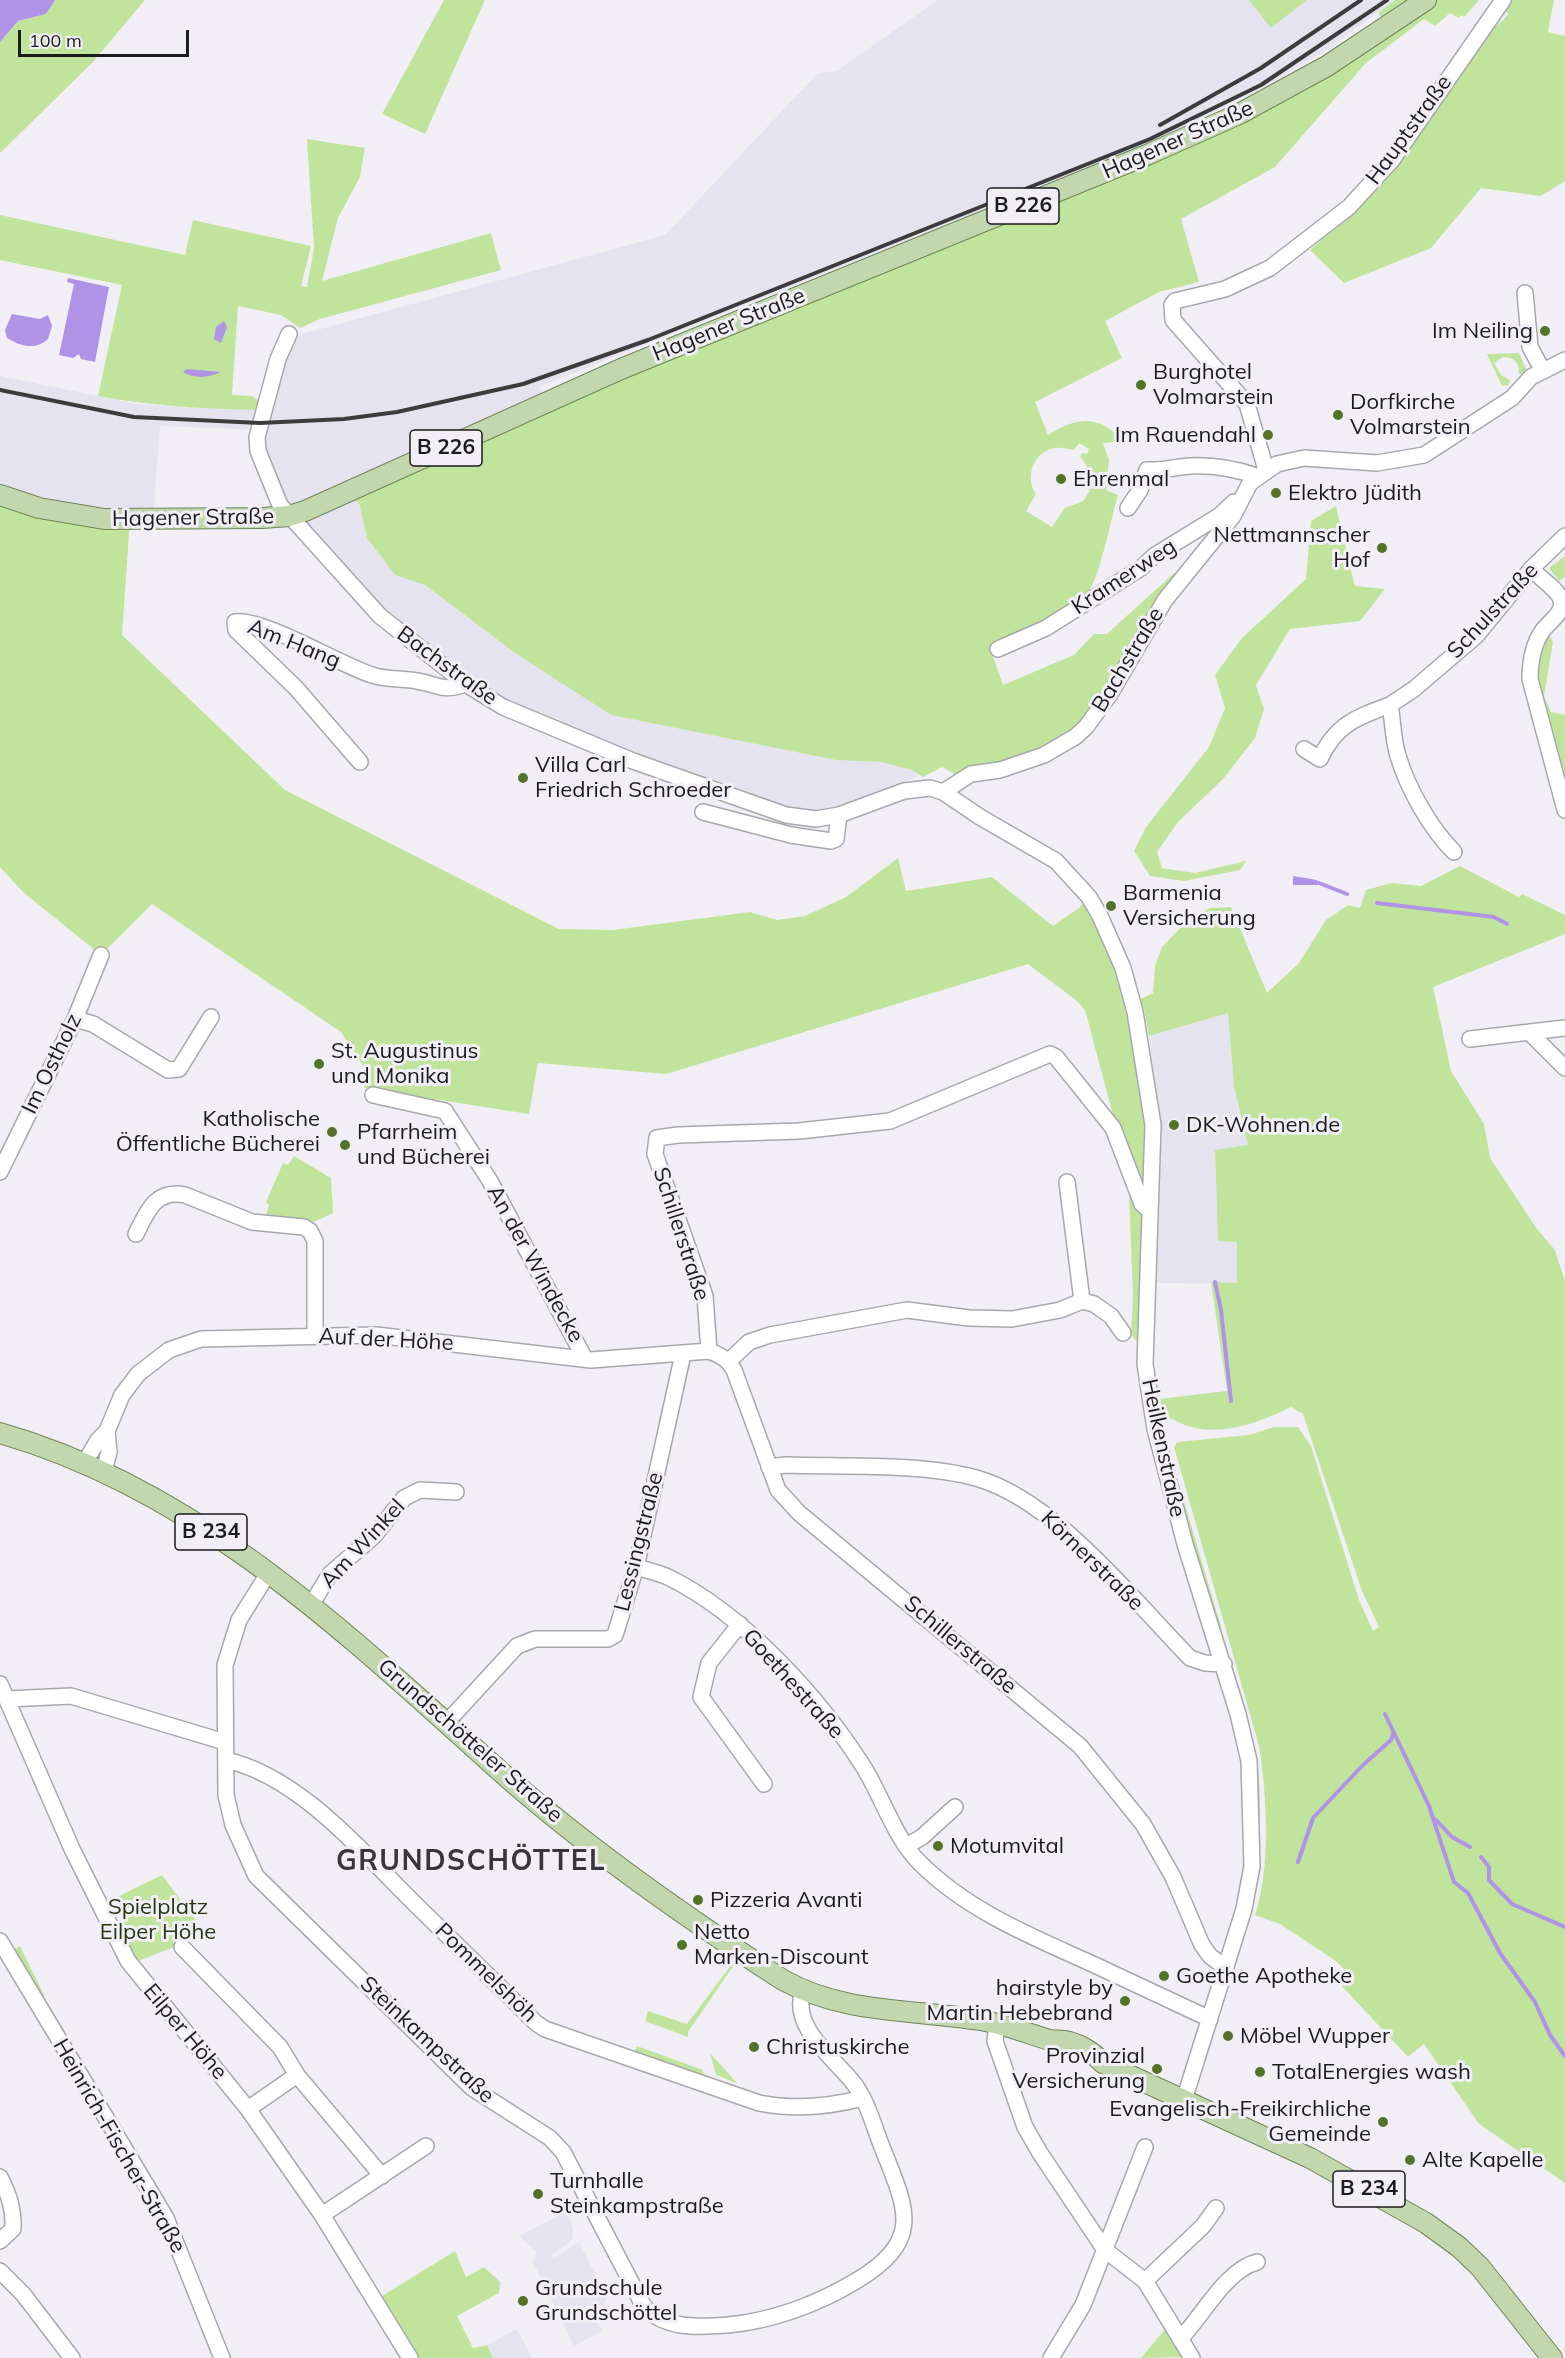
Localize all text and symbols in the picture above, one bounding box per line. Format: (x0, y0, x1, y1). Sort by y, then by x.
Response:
scale bar (21, 18, 192, 56)
text: 100 m (29, 29, 82, 52)
street label: Hauptstraße (1360, 70, 1458, 190)
street label: Hagener Straße (1099, 95, 1257, 185)
road number: B 226 (987, 188, 1059, 224)
street label: Hagener Straße (649, 282, 809, 368)
place label: Im Neiling (1432, 318, 1533, 344)
marker: Im Neiling (1538, 324, 1552, 338)
place label: Burghotel Volmarstein (1153, 359, 1274, 410)
marker: Burghotel Volmarstein (1134, 378, 1148, 392)
place label: Dorfkirche Volmarstein (1350, 389, 1471, 440)
marker: Dorfkirche Volmarstein (1331, 408, 1345, 422)
place label: Im Rauendahl (1115, 422, 1256, 448)
marker: Im Rauendahl (1261, 428, 1275, 442)
road number: B 226 (410, 430, 482, 466)
place label: Ehrenmal (1073, 466, 1169, 492)
marker: Ehrenmal (1054, 472, 1068, 486)
place label: Elektro Jüdith (1288, 480, 1422, 506)
marker: Elektro Jüdith (1269, 486, 1283, 500)
street label: Hagener Straße (112, 503, 274, 533)
place label: Nettmannscher Hof (1214, 522, 1370, 574)
street label: Kramerweg (1067, 533, 1181, 621)
marker: Nettmannscher Hof (1375, 541, 1389, 555)
street label: Schulstraße (1442, 558, 1544, 664)
street label: Bachstraße (1086, 603, 1170, 717)
street label: Am Hang (244, 614, 344, 674)
street label: Bachstraße (392, 621, 502, 711)
place label: Villa Carl Friedrich Schroeder (535, 752, 731, 804)
marker: Villa Carl Friedrich Schroeder (516, 771, 530, 785)
place label: Barmenia Versicherung (1123, 880, 1256, 932)
marker: Barmenia Versicherung (1104, 899, 1118, 913)
street label: Im Ostholz (16, 1010, 88, 1118)
place label: St. Augustinus und Monika (331, 1038, 478, 1090)
marker: St. Augustinus und Monika (312, 1057, 326, 1071)
place label: Katholische Öffentliche Bücherei (116, 1106, 320, 1158)
place label: DK-Wohnen.de (1186, 1112, 1340, 1138)
marker: DK-Wohnen.de (1167, 1118, 1181, 1132)
place label: Pfarrheim und Bücherei (357, 1119, 490, 1170)
marker: Katholische Öffentliche Bücherei (325, 1125, 339, 1139)
marker: Pfarrheim und Bücherei (338, 1138, 352, 1152)
street label: Schillerstraße (647, 1164, 715, 1304)
street label: An der Windecke (481, 1181, 589, 1347)
street label: Auf der Höhe (318, 1323, 454, 1357)
street label: Heilkenstraße (1135, 1376, 1191, 1520)
street label: Lessingstraße (609, 1470, 669, 1614)
street label: Am Winkel (315, 1494, 411, 1594)
street label: Körnerstraße (1035, 1505, 1149, 1617)
road number: B 234 (175, 1514, 247, 1550)
street label: Schillerstraße (898, 1590, 1022, 1700)
street label: Goethestraße (737, 1624, 849, 1744)
street label: Grundschötteler Straße (372, 1654, 568, 1828)
place label: Motumvital (950, 1833, 1064, 1859)
marker: Motumvital (931, 1839, 945, 1853)
district label: GRUNDSCHÖTTEL (336, 1845, 606, 1879)
place label: Pizzeria Avanti (710, 1887, 862, 1913)
marker: Pizzeria Avanti (691, 1893, 705, 1907)
park label: Spielplatz Eilper Höhe (100, 1894, 216, 1946)
street label: Pommelshöh (430, 1918, 542, 2028)
place label: Netto Marken-Discount (694, 1919, 868, 1970)
marker: Netto Marken-Discount (675, 1938, 689, 1952)
place label: Goethe Apotheke (1176, 1963, 1352, 1989)
marker: Goethe Apotheke (1157, 1969, 1171, 1983)
street label: Steinkampstraße (354, 1971, 500, 2109)
place label: hairstyle by Martin Hebebrand (926, 1975, 1113, 2026)
street label: Eilper Höhe (137, 1979, 233, 2085)
marker: hairstyle by Martin Hebebrand (1118, 1994, 1132, 2008)
place label: Möbel Wupper (1240, 2023, 1390, 2049)
marker: Möbel Wupper (1221, 2029, 1235, 2043)
street label: Heinrich-Fischer-Straße (47, 2034, 191, 2258)
place label: Christuskirche (766, 2034, 909, 2060)
marker: Christuskirche (747, 2040, 761, 2054)
place label: Provinzial Versicherung (1012, 2043, 1145, 2094)
place label: TotalEnergies wash (1272, 2059, 1471, 2085)
marker: Provinzial Versicherung (1150, 2062, 1164, 2076)
marker: TotalEnergies wash (1253, 2065, 1267, 2079)
place label: Evangelisch-Freikirchliche Gemeinde (1109, 2096, 1371, 2148)
marker: Evangelisch-Freikirchliche Gemeinde (1376, 2115, 1390, 2129)
place label: Alte Kapelle (1422, 2147, 1543, 2173)
marker: Alte Kapelle (1403, 2153, 1417, 2167)
place label: Turnhalle Steinkampstraße (550, 2168, 724, 2220)
road number: B 234 (1333, 2171, 1405, 2207)
marker: Turnhalle Steinkampstraße (531, 2187, 545, 2201)
place label: Grundschule Grundschöttel (535, 2275, 677, 2326)
marker: Grundschule Grundschöttel (516, 2294, 530, 2308)

